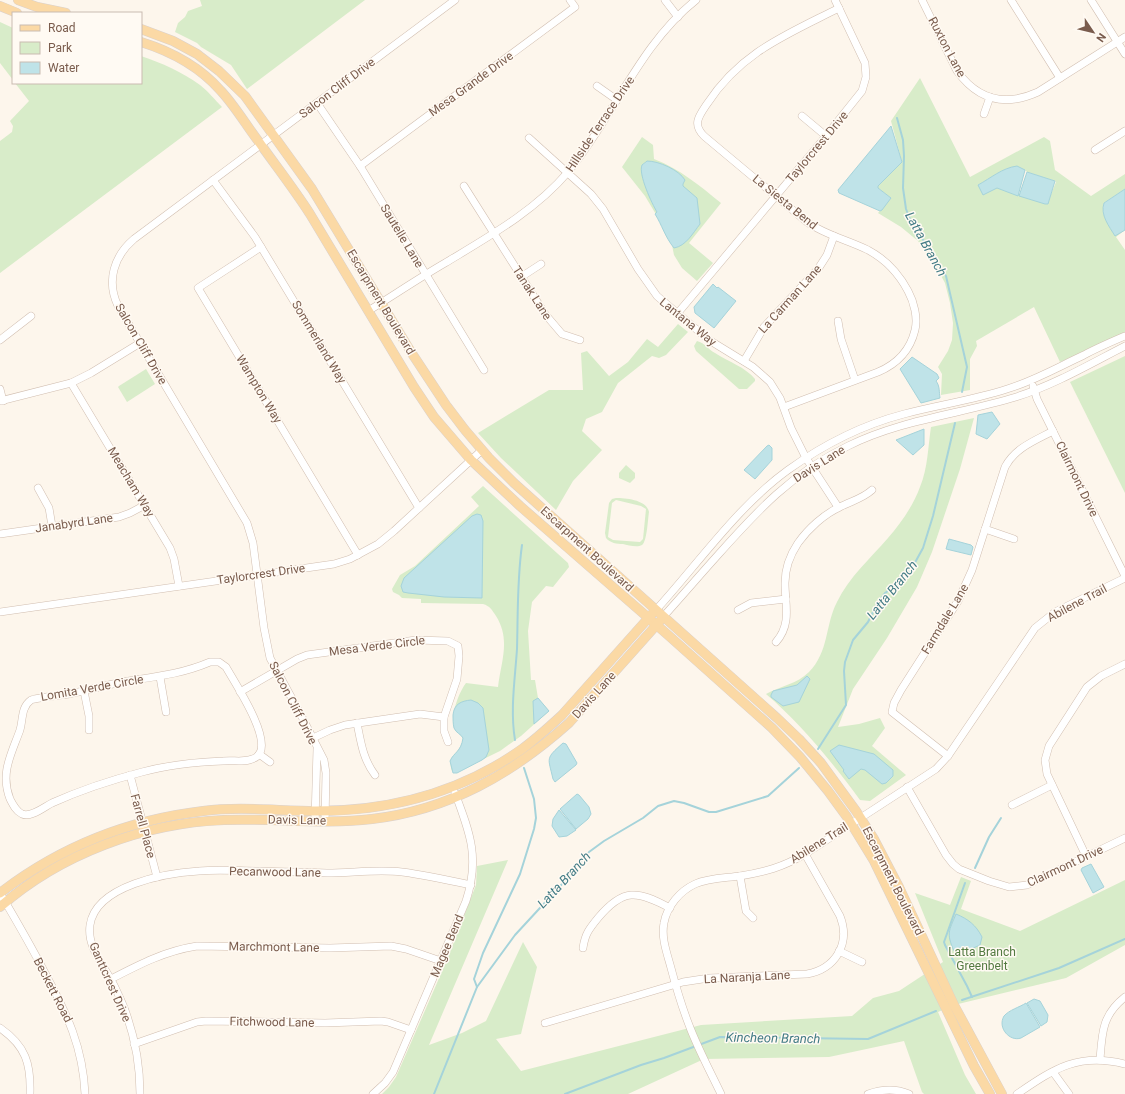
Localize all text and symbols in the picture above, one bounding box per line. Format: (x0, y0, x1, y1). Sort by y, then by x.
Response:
legend (12, 12, 142, 84)
north arrow (1073, 12, 1113, 52)
street label: Ruxton Lane (925, 14, 969, 80)
text: Road (48, 21, 76, 35)
text: N (1093, 31, 1108, 45)
text: Park (48, 41, 73, 55)
street label: Mesa Grande Drive (426, 49, 516, 119)
street label: Salcon Cliff Drive (296, 55, 378, 121)
text: Water (48, 61, 79, 75)
street label: Hillside Terrace Drive (563, 74, 637, 174)
street label: Taylorcrest Drive (783, 108, 851, 186)
street label: La Siesta Bend (750, 172, 820, 232)
street label: Sautelle Lane (378, 202, 426, 270)
water label: Latta Branch (902, 209, 950, 279)
street label: Escarpment Boulevard (344, 247, 418, 357)
street label: La Carman Lane (756, 262, 824, 336)
street label: Tanak Lane (509, 264, 555, 322)
street label: Lantana Way (657, 295, 719, 349)
street label: Sommerland Way (289, 298, 349, 386)
street label: Salcon Cliff Drive (112, 301, 170, 387)
street label: Wampton Way (233, 352, 285, 426)
street label: Clairmont Drive (1053, 439, 1101, 519)
street label: Davis Lane (791, 443, 847, 485)
street label: Meacham Way (105, 445, 157, 520)
street label: Escarpment Boulevard (538, 504, 636, 594)
street label: Janabyrd Lane (34, 511, 114, 535)
water label: Latta Branch (864, 558, 920, 622)
street label: Taylorcrest Drive (216, 561, 306, 587)
street label: Farmdale Lane (919, 581, 971, 657)
street label: Abilene Trail (1045, 581, 1109, 625)
street label: Mesa Verde Circle (328, 633, 426, 659)
street label: Salcon Cliff Drive (266, 659, 320, 747)
street label: Davis Lane (569, 669, 619, 721)
street label: Lomita Verde Circle (39, 672, 145, 704)
street label: Farrell Place (128, 792, 158, 860)
street label: Davis Lane (268, 812, 326, 828)
street label: Abilene Trail (788, 820, 850, 866)
street label: Escarpment Boulevard (859, 824, 927, 938)
street label: Clairmont Drive (1025, 842, 1105, 890)
water label: Latta Branch (534, 849, 594, 911)
street label: Pecanwood Lane (229, 864, 321, 880)
street label: Magee Bend (428, 913, 466, 979)
street label: Marchmont Lane (229, 939, 319, 955)
street label: Ganttcrest Drive (86, 940, 134, 1024)
park label: Latta Branch Greenbelt (948, 945, 1016, 973)
street label: Beckett Road (31, 955, 75, 1025)
street label: La Naranja Lane (703, 968, 791, 986)
street label: Fitchwood Lane (229, 1014, 315, 1030)
water label: Kincheon Branch (725, 1030, 821, 1046)

